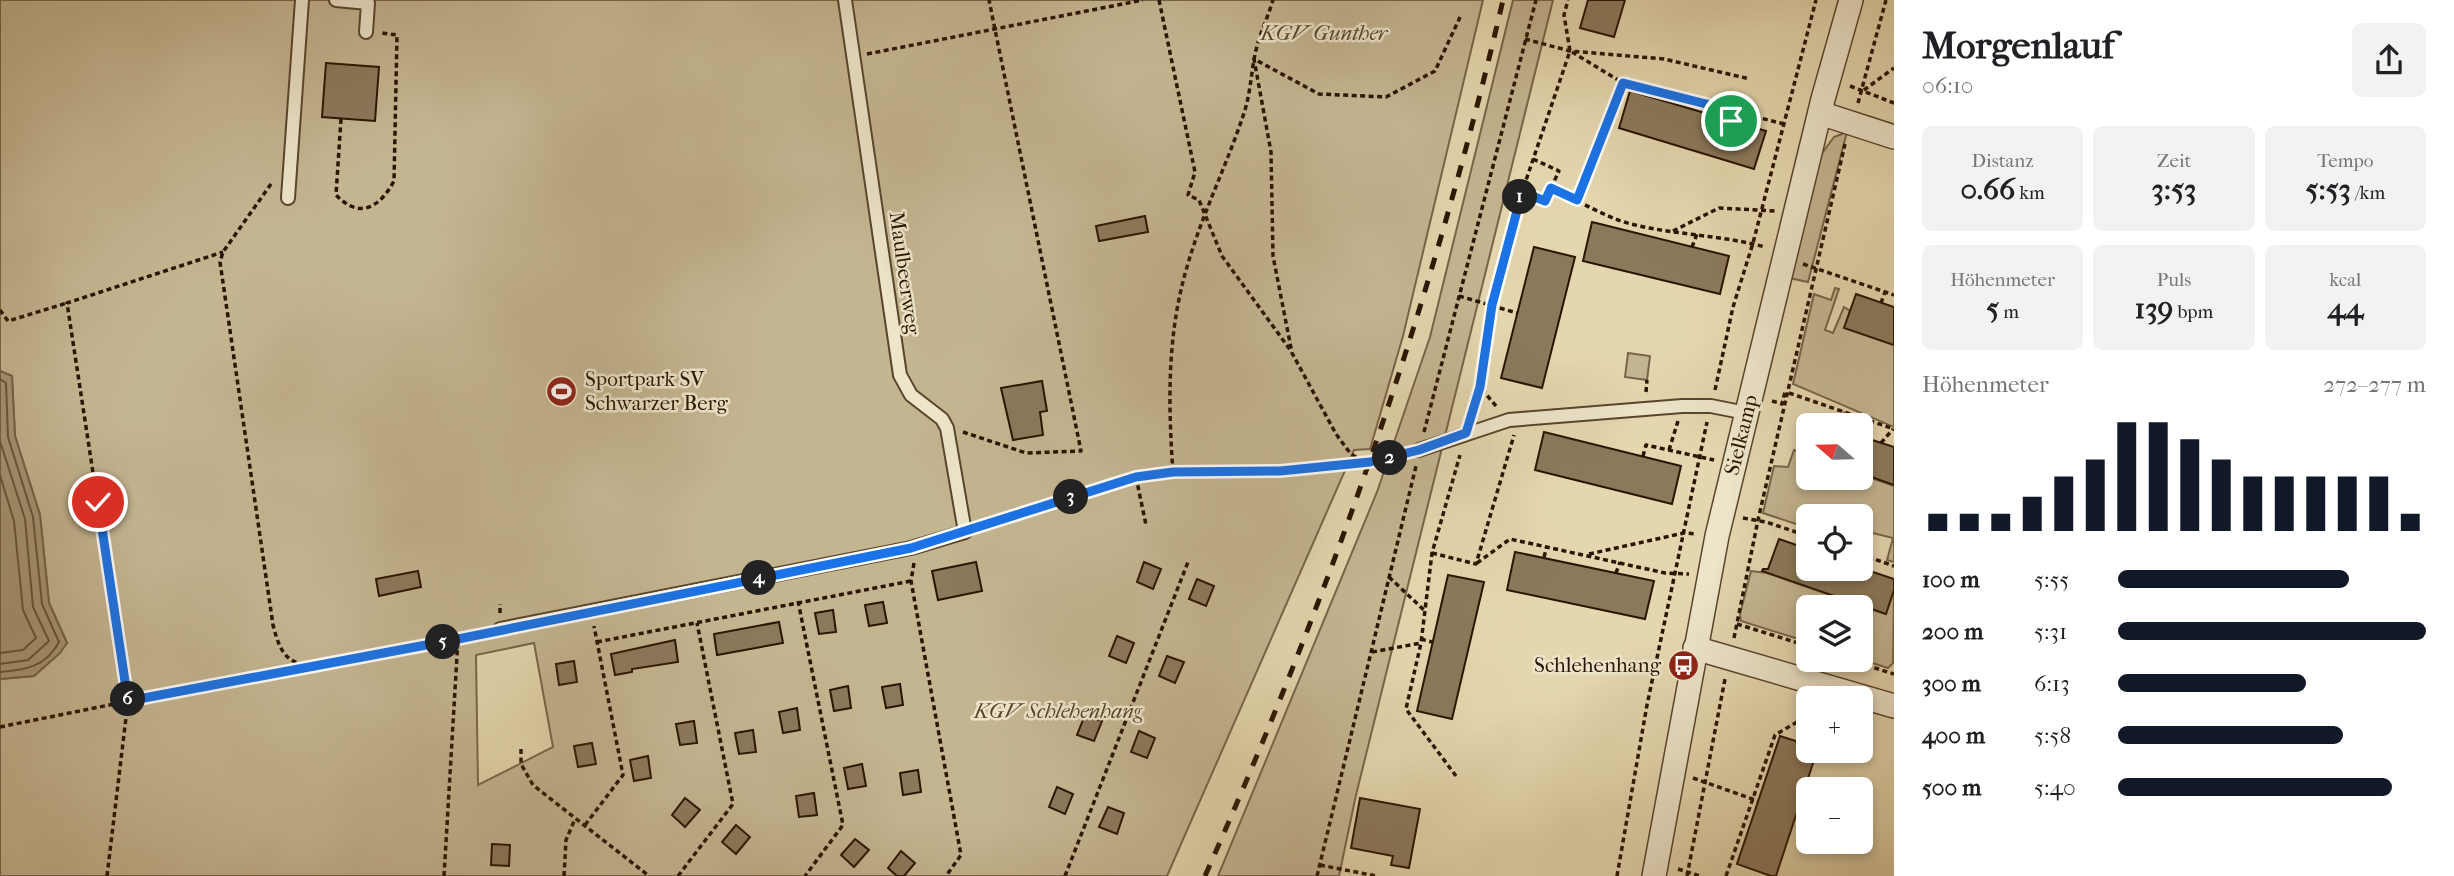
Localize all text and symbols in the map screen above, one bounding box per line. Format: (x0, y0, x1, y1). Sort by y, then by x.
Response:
park label: KGV Gunther (1259, 21, 1389, 45)
text: Morgenlauf (1922, 23, 2115, 68)
button: share (2352, 23, 2426, 97)
text: 06:10 (1922, 72, 1973, 99)
pin (1701, 91, 1761, 151)
icon: arrive (1712, 102, 1750, 140)
text: Distanz (1972, 150, 2034, 172)
text: Zeit (2157, 150, 2191, 172)
text: Tempo (2317, 150, 2374, 172)
text: 0.66 (1960, 172, 2015, 207)
text: 3:53 (2152, 172, 2196, 207)
text: 5:53 (2305, 172, 2351, 207)
pin: 1 (1502, 180, 1538, 214)
text: km (2015, 182, 2045, 204)
text: /km (2351, 182, 2385, 204)
text: 1 (1516, 185, 1523, 207)
street label: Maulbeerweg (884, 210, 926, 337)
text: Höhenmeter (1950, 269, 2055, 291)
text: Puls (2157, 269, 2191, 291)
text: kcal (2329, 269, 2361, 291)
text: 5 (1986, 291, 1999, 326)
text: 139 (2135, 291, 2173, 326)
text: 44 (2328, 291, 2363, 326)
text: m (1999, 301, 2019, 323)
text: bpm (2173, 301, 2213, 323)
place label: Sportpark SV Schwarzer Berg (585, 367, 728, 415)
text: Höhenmeter (1922, 371, 2049, 398)
text: 272–277 m (2323, 371, 2426, 398)
sports icon: Sportpark SV Schwarzer Berg (545, 374, 579, 408)
street label: Sielkamp (1719, 392, 1763, 478)
north arrow (1796, 413, 1872, 490)
map controls (1796, 413, 1873, 854)
pin: 2 (1372, 440, 1408, 476)
text: 2 (1385, 446, 1394, 468)
pin (68, 472, 128, 532)
pin: 3 (1054, 480, 1088, 514)
icon: check (79, 483, 117, 521)
text: 3 (1067, 485, 1074, 507)
button: locate (1796, 504, 1873, 581)
pin: 4 (742, 560, 776, 596)
text: 4 (753, 566, 764, 588)
text: 100 m (1922, 566, 1980, 593)
text: 5:55 (2034, 566, 2069, 593)
button: layers (1796, 595, 1873, 672)
text: 200 m (1922, 618, 1983, 645)
text: 5:31 (2034, 618, 2067, 645)
pin: 5 (426, 624, 460, 660)
text: 5 (438, 630, 447, 652)
bus stop icon: Schlehenhang (1667, 648, 1701, 682)
place label: Schlehenhang (1534, 653, 1662, 677)
text: 300 m (1922, 670, 1981, 697)
text: 6:13 (2034, 670, 2070, 697)
pin: 6 (110, 682, 146, 716)
button: + (1796, 686, 1873, 763)
text: 6 (122, 687, 133, 709)
park label: KGV Schlehenhang (972, 699, 1143, 723)
text: 400 m (1922, 722, 1985, 749)
text: 5:58 (2034, 722, 2071, 749)
text: 500 m (1922, 774, 1981, 801)
text: 5:40 (2034, 774, 2076, 801)
button: − (1796, 777, 1873, 854)

